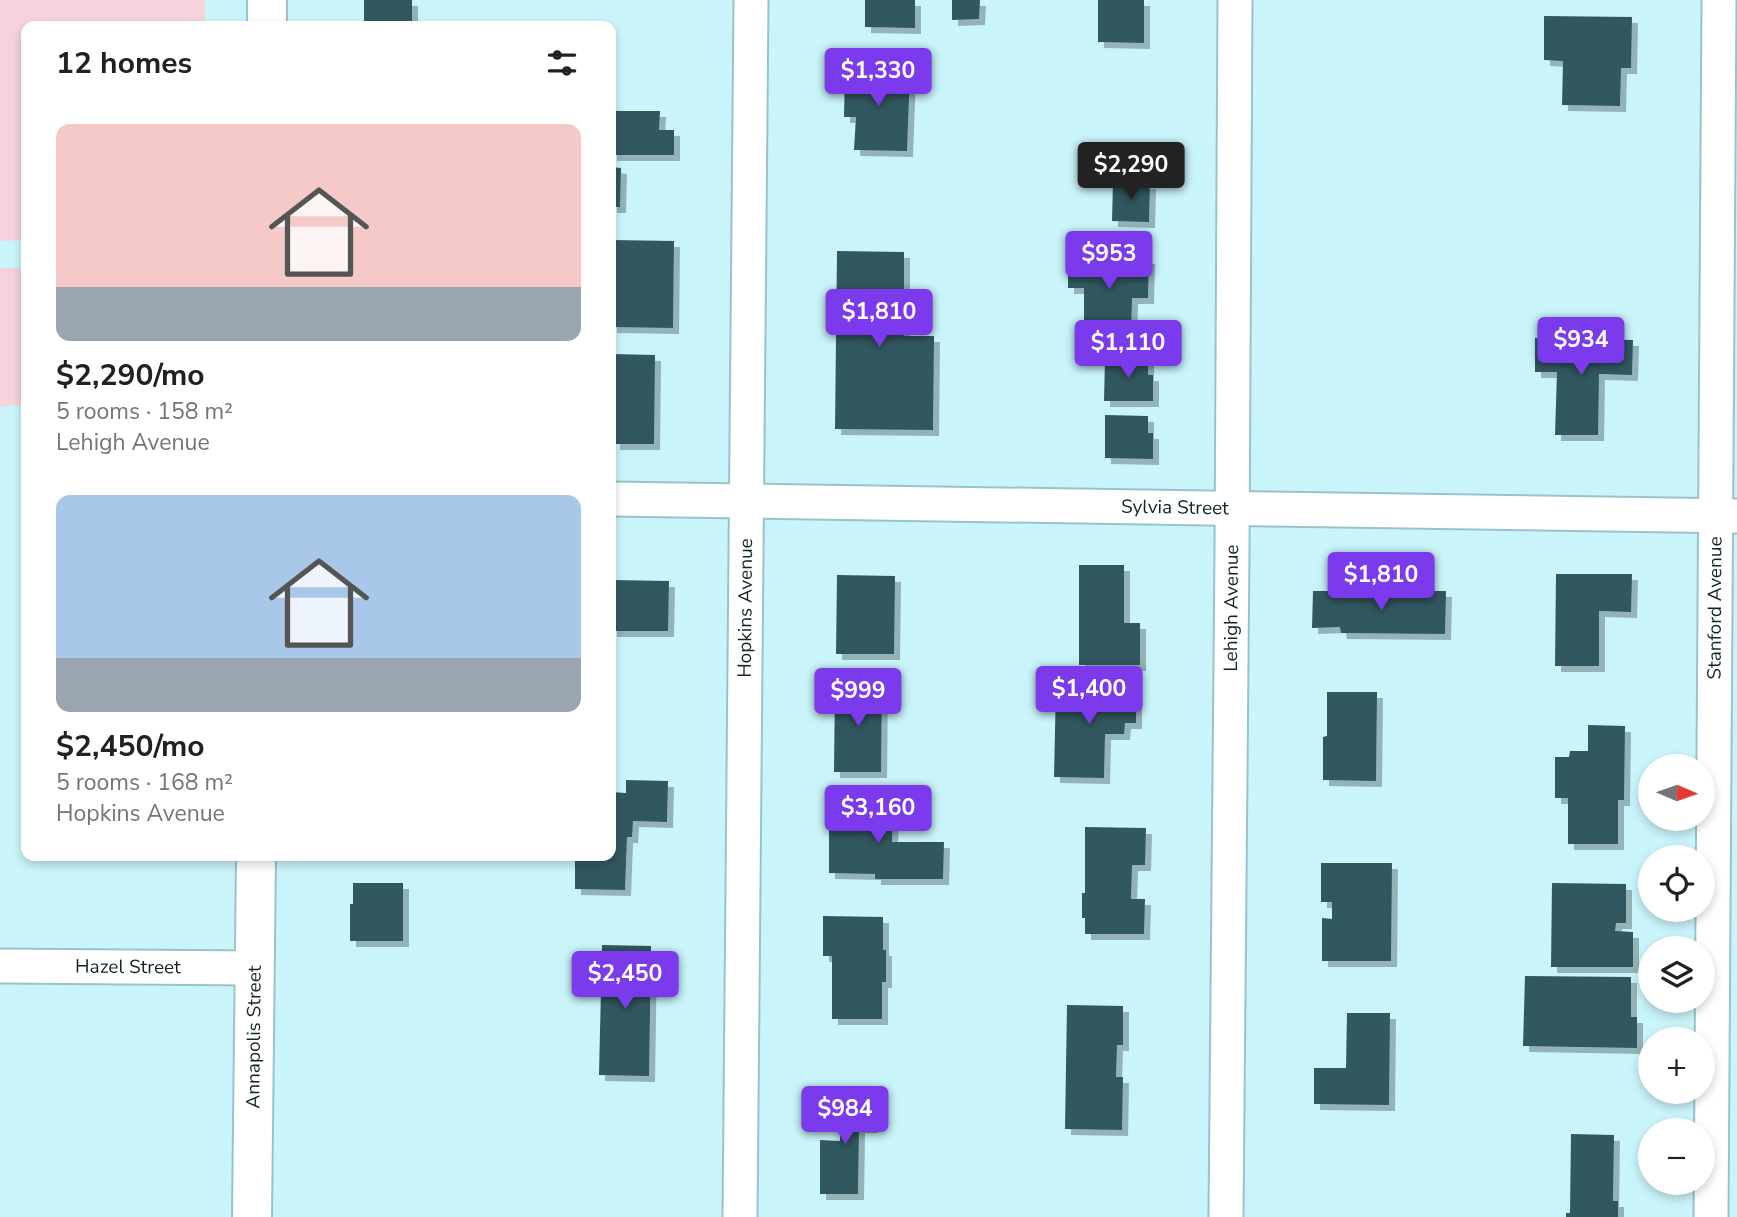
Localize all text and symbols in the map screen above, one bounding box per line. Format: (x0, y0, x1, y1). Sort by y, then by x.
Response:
text: 12 homes (56, 43, 192, 84)
icon: filters (543, 44, 581, 82)
pin: $1,330 (821, 48, 935, 108)
text: $1,330 (841, 55, 915, 86)
pin: $2,290 (1074, 142, 1188, 202)
text: $2,290 (1094, 149, 1168, 180)
icon: home (256, 169, 382, 295)
pin: $953 (1068, 232, 1150, 291)
text: $953 (1081, 238, 1137, 269)
pin: $1,810 (822, 290, 936, 349)
text: $1,810 (842, 296, 916, 327)
pin: $934 (1540, 318, 1622, 377)
pin: $1,110 (1071, 320, 1185, 380)
text: $934 (1553, 324, 1609, 355)
text: $1,110 (1091, 327, 1165, 358)
text: $2,290/mo (56, 355, 205, 396)
text: 5 rooms · 158 m² (56, 396, 233, 427)
text: Lehigh Avenue (56, 427, 210, 458)
street label: Sylvia Street (1121, 494, 1229, 521)
street label: Stanford Avenue (1702, 536, 1728, 680)
street label: Hopkins Avenue (732, 538, 759, 678)
icon: home (256, 540, 382, 666)
street label: Lehigh Avenue (1218, 544, 1245, 672)
pin: $1,810 (1324, 552, 1438, 612)
text: $1,810 (1344, 559, 1418, 590)
pin: $1,400 (1032, 666, 1146, 726)
pin: $999 (817, 668, 899, 728)
text: $1,400 (1052, 673, 1126, 704)
text: $999 (830, 675, 886, 706)
text: $2,450/mo (56, 726, 205, 767)
north arrow (1638, 754, 1715, 831)
map controls (1638, 754, 1715, 1195)
text: 5 rooms · 168 m² (56, 767, 233, 798)
pin: $3,160 (821, 786, 935, 845)
text: $3,160 (841, 792, 915, 823)
text: Hopkins Avenue (56, 798, 225, 829)
button: locate (1638, 845, 1715, 922)
button: layers (1638, 936, 1715, 1013)
pin: $2,450 (568, 951, 682, 1011)
street label: Hazel Street (75, 954, 181, 980)
text: $2,450 (588, 958, 662, 989)
street label: Annapolis Street (240, 965, 268, 1109)
button: + (1638, 1027, 1715, 1104)
pin: $984 (804, 1086, 886, 1146)
text: $984 (817, 1093, 873, 1124)
button: − (1638, 1118, 1715, 1195)

